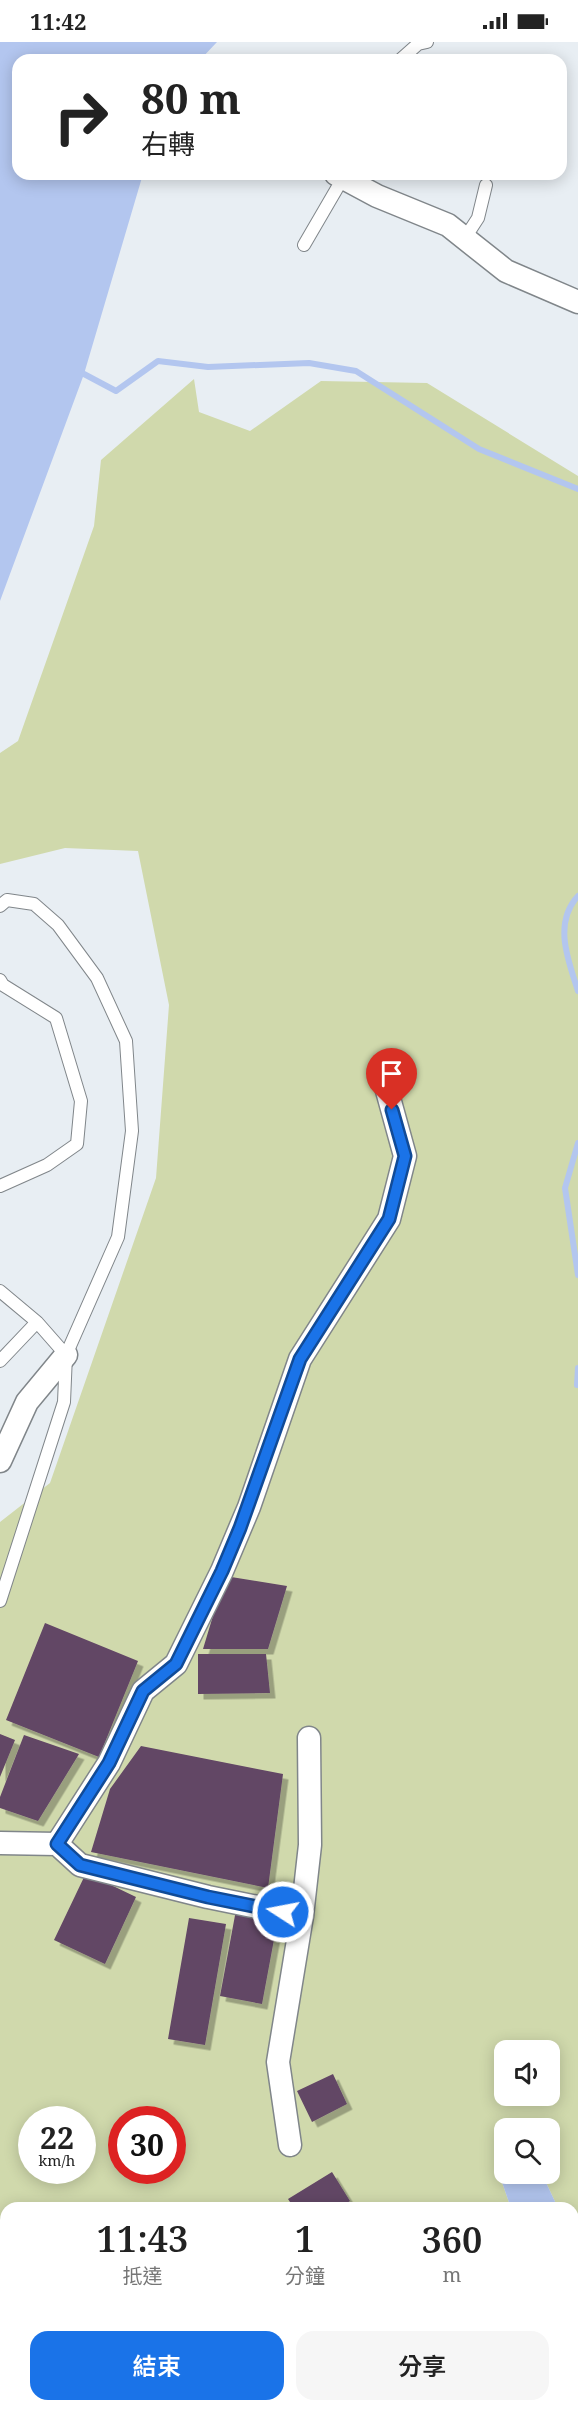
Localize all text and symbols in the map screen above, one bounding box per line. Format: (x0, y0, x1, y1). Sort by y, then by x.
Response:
text: 11:42 (30, 6, 86, 36)
text: 80 m (141, 69, 241, 126)
icon: right (42, 78, 120, 156)
text: 右轉 (141, 125, 195, 162)
pin (366, 1048, 417, 1110)
icon: arrive (375, 1057, 408, 1090)
position arrow (251, 1880, 315, 1944)
map controls (494, 2040, 560, 2184)
button: sound (494, 2040, 560, 2106)
speed limit sign: 30 (108, 2106, 186, 2184)
text: 22 (40, 2117, 74, 2158)
button: search (494, 2118, 560, 2184)
text: km/h (39, 2150, 75, 2170)
text: 11:43 (97, 2214, 188, 2263)
text: 1 (295, 2214, 315, 2263)
text: 360 (422, 2215, 482, 2264)
text: m (443, 2261, 461, 2288)
text: 抵達 (122, 2262, 162, 2289)
text: 分鐘 (285, 2262, 325, 2289)
button: 結束 (30, 2331, 284, 2400)
button: 分享 (296, 2331, 549, 2400)

